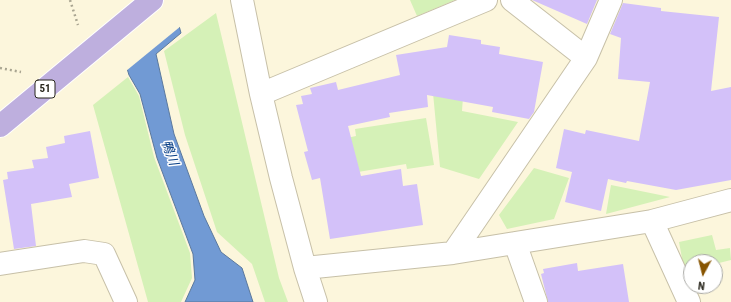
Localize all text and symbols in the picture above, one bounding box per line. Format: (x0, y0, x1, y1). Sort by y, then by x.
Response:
road number: 51 (35, 80, 55, 98)
water label: 鴨川 (157, 138, 181, 168)
north arrow (683, 254, 723, 294)
text: N (697, 279, 706, 292)

